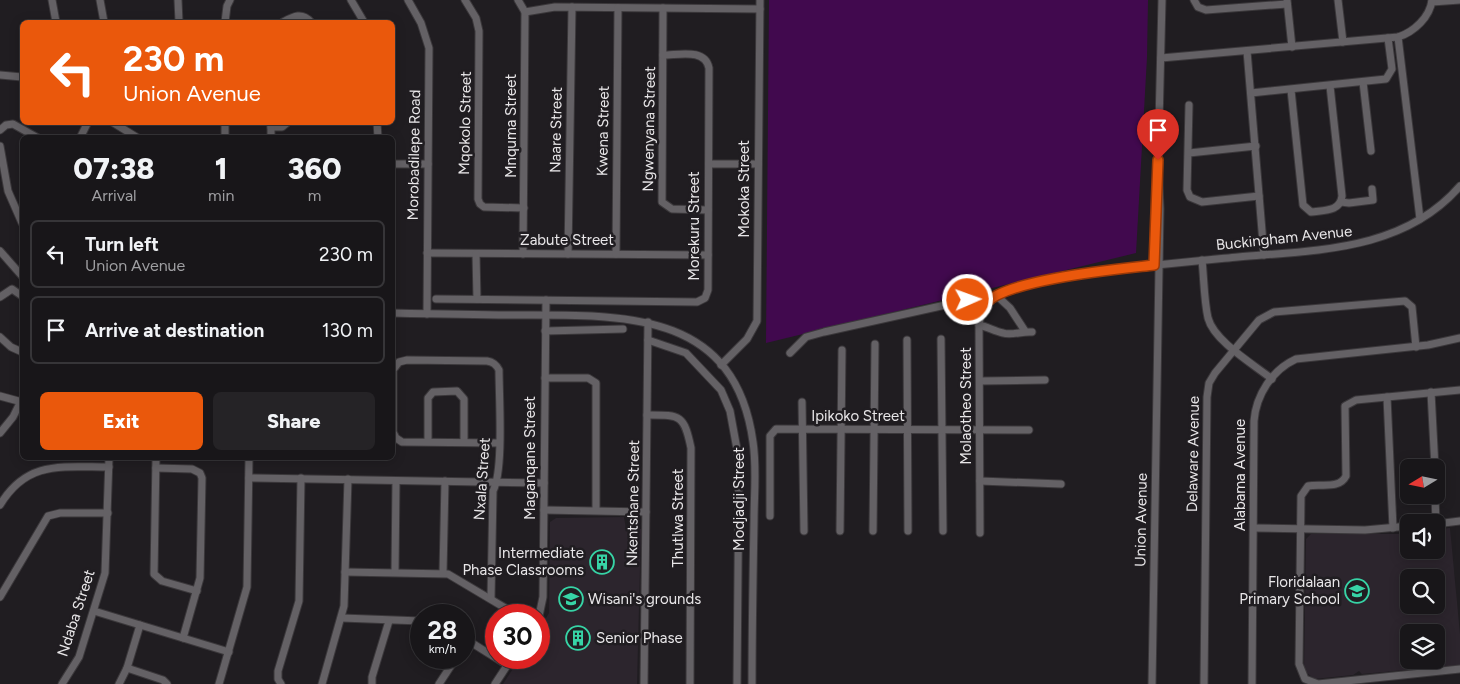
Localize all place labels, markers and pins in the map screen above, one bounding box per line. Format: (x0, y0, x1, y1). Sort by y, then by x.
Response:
pin (1137, 109, 1179, 160)
place label: Intermediate Phase Classrooms (462, 544, 584, 579)
building icon: Intermediate Phase Classrooms (589, 549, 615, 575)
place label: Floridalaan Primary School (1239, 573, 1340, 608)
school or university icon: Floridalaan Primary School (1344, 578, 1370, 604)
school or university icon: Wisani's grounds (558, 586, 584, 612)
place label: Wisani's grounds (588, 590, 701, 608)
building icon: Senior Phase (565, 625, 591, 651)
place label: Senior Phase (596, 629, 683, 647)

